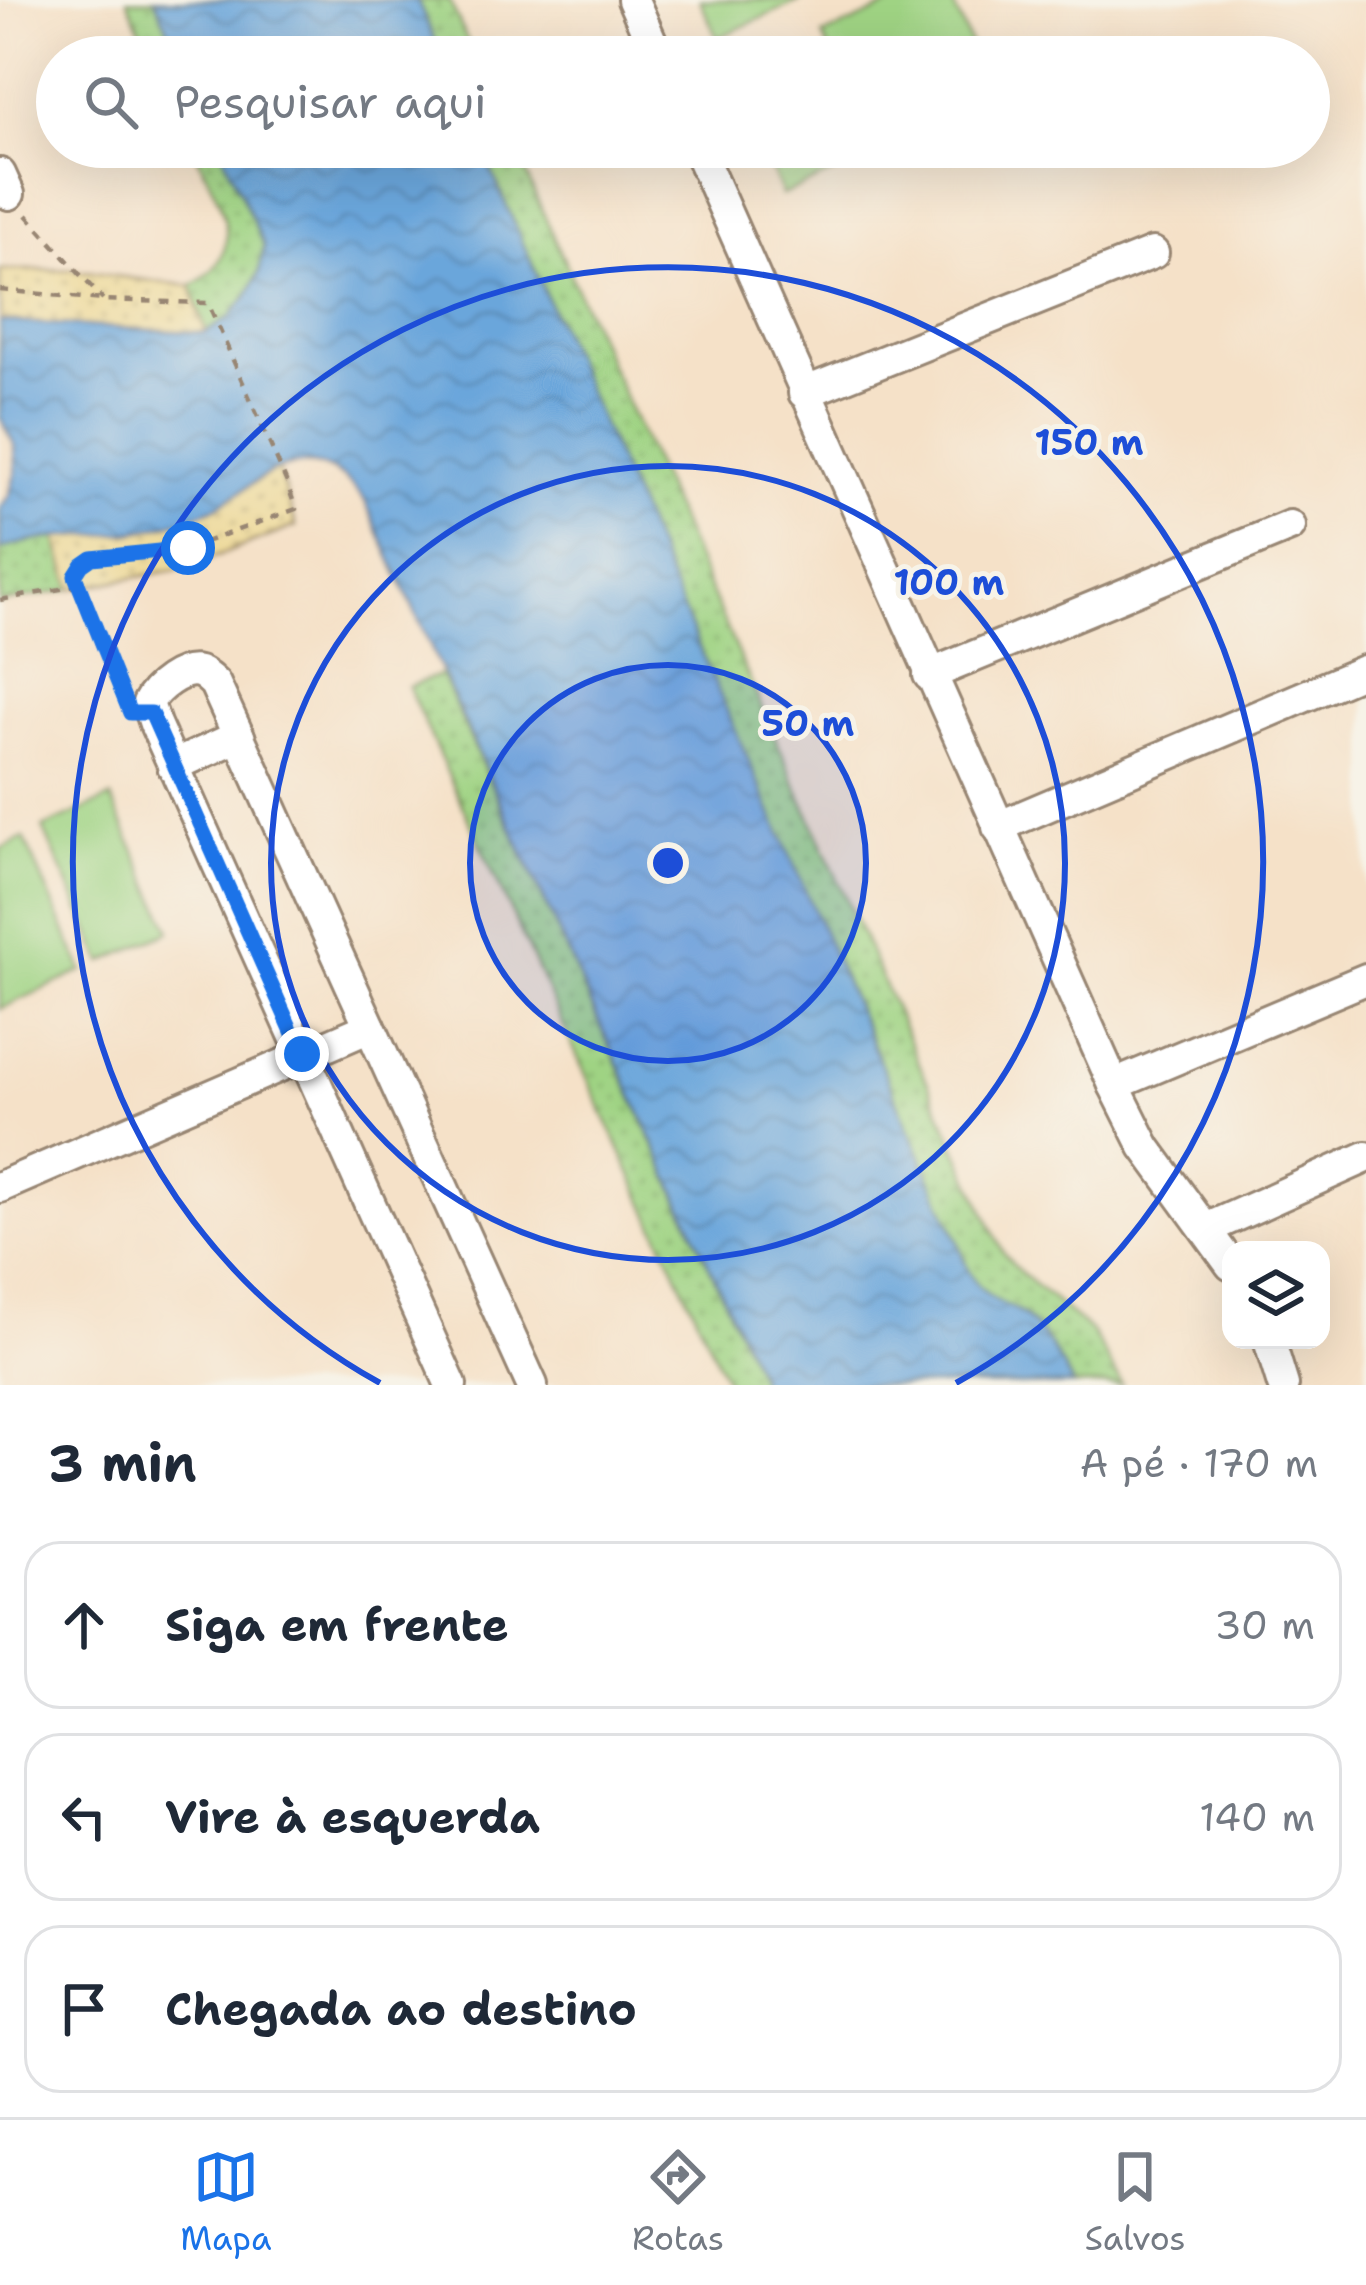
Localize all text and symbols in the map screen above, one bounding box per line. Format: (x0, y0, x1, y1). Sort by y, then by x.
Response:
search box (36, 36, 1330, 168)
icon: search (78, 69, 144, 135)
text: Pesquisar aqui (174, 72, 487, 132)
text: 150 m (1034, 418, 1144, 467)
route start (161, 521, 215, 575)
text: 100 m (894, 558, 1005, 607)
text: 50 m (762, 699, 855, 748)
centre of rings (647, 842, 689, 884)
route end (275, 1027, 329, 1081)
map controls (1222, 1241, 1330, 1349)
button: layers (1222, 1241, 1330, 1349)
text: 3 min (48, 1429, 197, 1497)
text: A pé · 170 m (1080, 1437, 1318, 1489)
icon: ahead (51, 1592, 117, 1658)
text: Siga em frente (165, 1595, 509, 1655)
text: 30 m (1214, 1599, 1315, 1651)
icon: left (51, 1784, 117, 1850)
text: Vire à esquerda (165, 1787, 540, 1847)
text: 140 m (1199, 1791, 1315, 1843)
icon: arrive (51, 1976, 117, 2042)
text: Chegada ao destino (165, 1979, 637, 2039)
tab: Mapa (180, 2144, 272, 2261)
tab: Rotas (632, 2144, 724, 2261)
tab: Salvos (1085, 2144, 1186, 2261)

